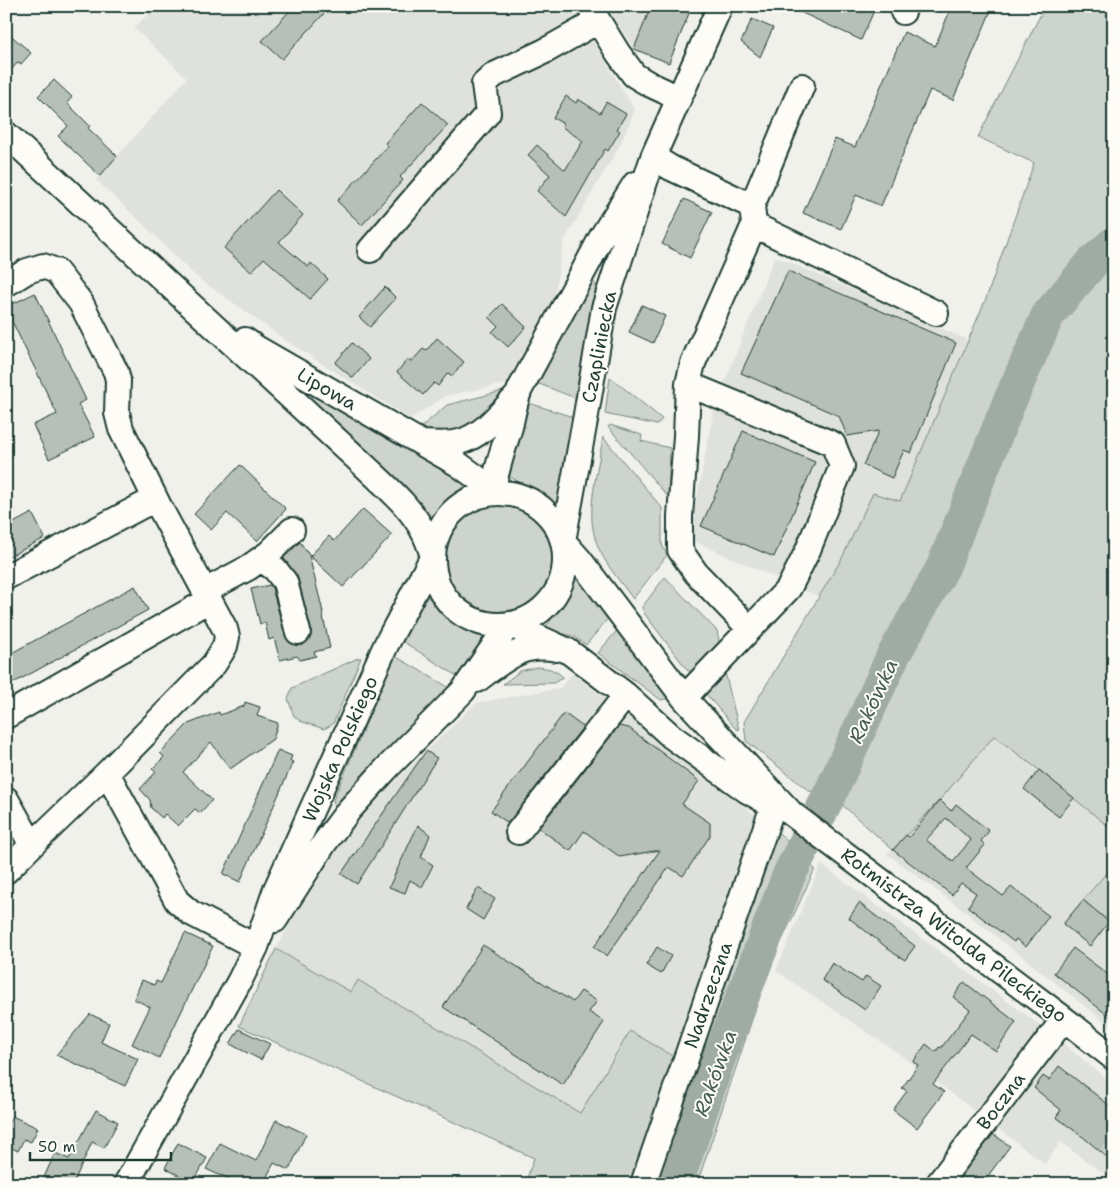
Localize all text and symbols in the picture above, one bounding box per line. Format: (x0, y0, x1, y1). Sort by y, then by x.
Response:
street label: Czapliniecka (576, 289, 622, 405)
street label: Lipowa (292, 362, 362, 416)
water label: Rakówka (842, 655, 904, 747)
street label: Wojska Polskiego (297, 672, 383, 826)
street label: Rotmistrza Witolda Pileckiego (836, 842, 1072, 1028)
street label: Nadrzeczna (678, 938, 738, 1052)
water label: Rakówka (687, 1026, 743, 1120)
street label: Boczna (971, 1067, 1031, 1135)
scale bar (30, 1130, 171, 1162)
text: 50 m (38, 1137, 76, 1157)

